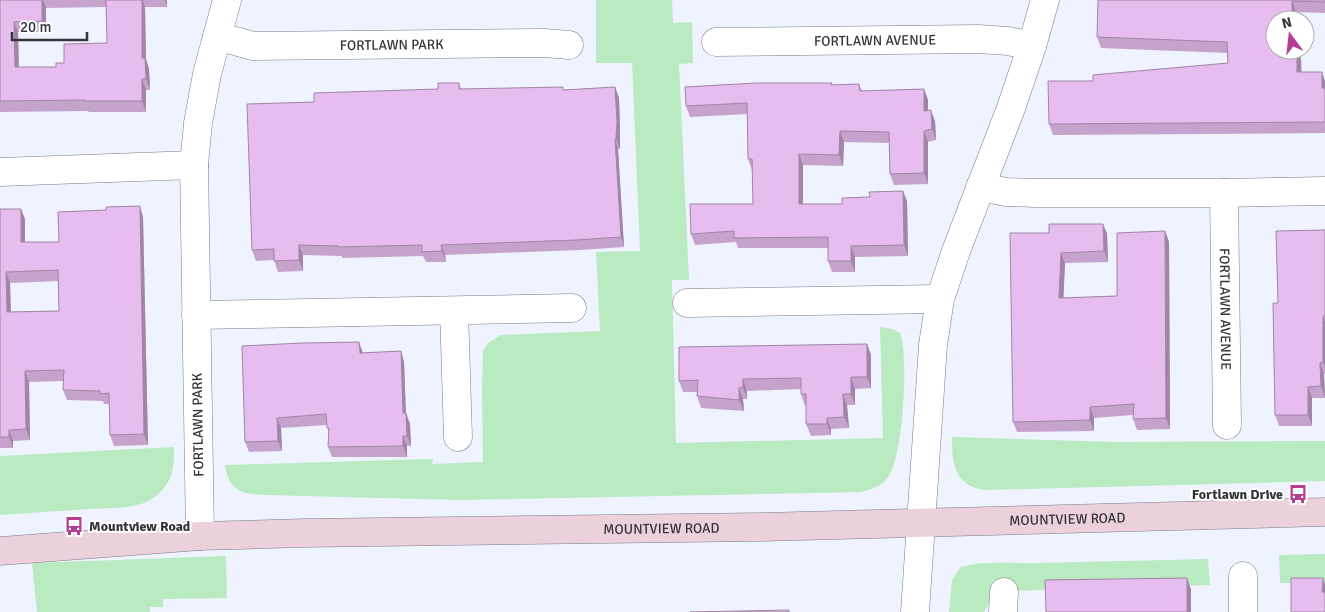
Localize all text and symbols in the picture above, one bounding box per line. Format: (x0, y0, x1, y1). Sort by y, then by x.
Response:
scale bar (12, 10, 88, 42)
north arrow (1265, 10, 1315, 60)
text: N (1280, 13, 1294, 32)
text: 20 m (20, 18, 51, 36)
street label: FORTLAWN AVENUE (814, 31, 936, 49)
street label: FORTLAWN PARK (340, 36, 444, 54)
street label: FORTLAWN AVENUE (1216, 248, 1235, 370)
street label: FORTLAWN PARK (189, 372, 207, 477)
bus stop icon: Fortlawn Drive (1287, 483, 1309, 505)
place label: Fortlawn Drive (1192, 486, 1283, 503)
street label: MOUNTVIEW ROAD (1009, 509, 1126, 529)
bus stop icon: Mountview Road (63, 515, 85, 537)
place label: Mountview Road (89, 518, 191, 535)
street label: MOUNTVIEW ROAD (603, 519, 720, 538)

